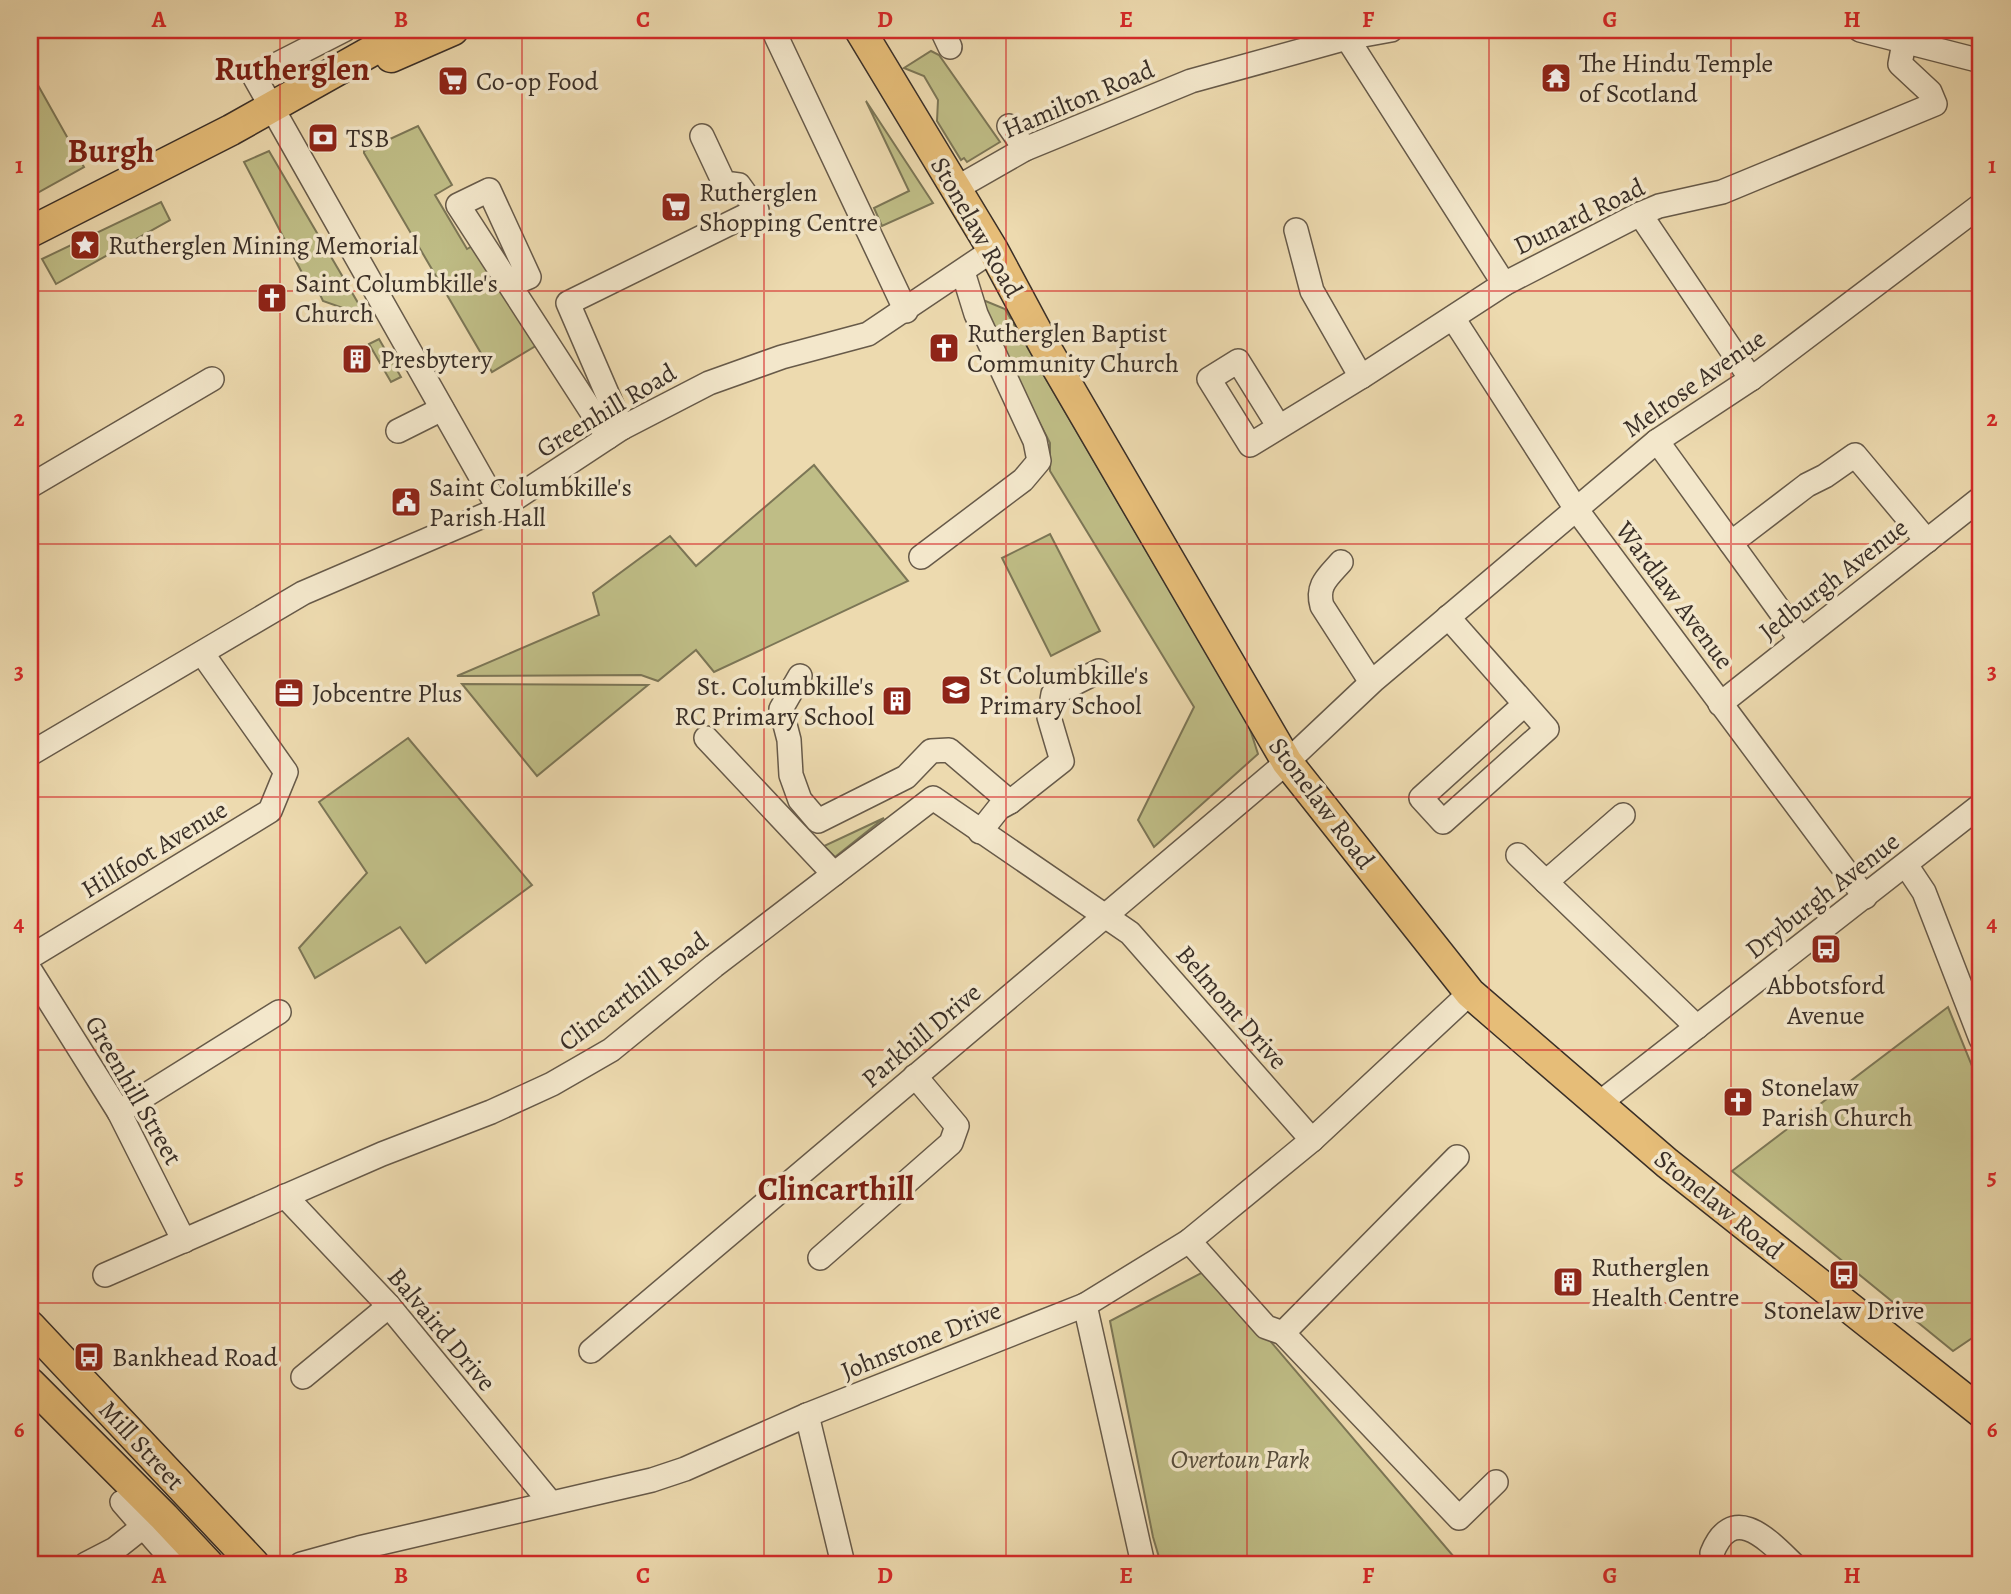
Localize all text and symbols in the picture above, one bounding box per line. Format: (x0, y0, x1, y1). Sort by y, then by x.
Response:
text: A (151, 4, 167, 35)
text: B (394, 4, 408, 35)
text: C (636, 4, 650, 35)
text: D (877, 4, 893, 35)
text: E (1119, 4, 1133, 35)
text: F (1362, 4, 1375, 35)
text: G (1602, 4, 1618, 35)
text: H (1843, 4, 1861, 35)
district label: Rutherglen (214, 46, 370, 91)
place label: The Hindu Temple of Scotland (1579, 46, 1773, 111)
street label: Hamilton Road (997, 52, 1159, 147)
temple icon: The Hindu Temple of Scotland (1539, 61, 1573, 95)
supermarket icon: Co-op Food (436, 64, 470, 98)
place label: Co-op Food (476, 64, 598, 99)
bank icon: TSB (306, 121, 340, 155)
place label: TSB (346, 121, 390, 156)
district label: Burgh (67, 128, 155, 173)
text: 1 (15, 150, 23, 181)
text: 1 (1988, 150, 1996, 181)
street label: Stonelaw Road (922, 151, 1031, 304)
street label: Dunard Road (1508, 170, 1651, 263)
place label: Rutherglen Shopping Centre (699, 175, 878, 240)
supermarket icon: Rutherglen Shopping Centre (659, 190, 693, 224)
place icon: Rutherglen Mining Memorial (68, 228, 102, 262)
place label: Rutherglen Mining Memorial (108, 228, 418, 263)
place label: Saint Columbkille's Church (295, 266, 498, 331)
church icon: Saint Columbkille's Church (255, 281, 289, 315)
place label: Rutherglen Baptist Community Church (967, 316, 1179, 381)
street label: Melrose Avenue (1616, 321, 1773, 446)
church icon: Rutherglen Baptist Community Church (927, 331, 961, 365)
building icon: Presbytery (340, 342, 374, 376)
place label: Presbytery (380, 342, 493, 377)
street label: Greenhill Road (530, 355, 683, 466)
text: 2 (13, 403, 25, 434)
text: 2 (1986, 403, 1998, 434)
place label: Saint Columbkille's Parish Hall (429, 470, 632, 535)
public building icon: Saint Columbkille's Parish Hall (389, 485, 423, 519)
street label: Jedburgh Avenue (1752, 510, 1915, 649)
street label: Wardlaw Avenue (1607, 513, 1742, 676)
text: 3 (14, 656, 24, 687)
text: 3 (1987, 656, 1997, 687)
place label: St Columbkille's Primary School (979, 658, 1149, 723)
place label: St. Columbkille's RC Primary School (674, 669, 874, 734)
school or university icon: St Columbkille's Primary School (939, 673, 973, 707)
office icon: Jobcentre Plus (272, 676, 306, 710)
place label: Jobcentre Plus (312, 676, 462, 711)
building icon: St. Columbkille's RC Primary School (880, 684, 914, 718)
street label: Stonelaw Road (1260, 730, 1383, 876)
street label: Hillfoot Avenue (75, 792, 234, 907)
street label: Dryburgh Avenue (1738, 824, 1907, 967)
text: 4 (14, 908, 25, 939)
text: 4 (1987, 908, 1998, 939)
street label: Clincarthill Road (551, 924, 715, 1059)
bus stop icon: Abbotsford Avenue (1809, 932, 1843, 966)
street label: Belmont Drive (1168, 938, 1295, 1077)
place label: Abbotsford Avenue (1766, 968, 1885, 1033)
street label: Parkhill Drive (854, 975, 989, 1096)
street label: Greenhill Street (77, 1009, 191, 1172)
place label: Stonelaw Parish Church (1761, 1070, 1913, 1135)
church icon: Stonelaw Parish Church (1721, 1085, 1755, 1119)
street label: Stonelaw Road (1647, 1141, 1791, 1267)
text: 5 (14, 1161, 24, 1192)
text: 5 (1987, 1161, 1997, 1192)
district label: Clincarthill (758, 1166, 915, 1211)
place label: Rutherglen Health Centre (1591, 1250, 1739, 1315)
bus stop icon: Stonelaw Drive (1827, 1258, 1861, 1292)
street label: Balvaird Drive (379, 1260, 504, 1399)
building icon: Rutherglen Health Centre (1551, 1265, 1585, 1299)
street label: Johnstone Drive (836, 1292, 1007, 1389)
place label: Stonelaw Drive (1763, 1293, 1925, 1328)
bus stop icon: Bankhead Road (72, 1340, 106, 1374)
place label: Bankhead Road (112, 1340, 278, 1375)
street label: Mill Street (91, 1393, 193, 1498)
text: 6 (14, 1414, 25, 1445)
text: 6 (1987, 1414, 1998, 1445)
park label: Overtoun Park (1170, 1442, 1310, 1477)
text: A (151, 1560, 167, 1591)
text: B (394, 1560, 408, 1591)
text: C (636, 1560, 650, 1591)
text: D (877, 1560, 893, 1591)
text: E (1119, 1560, 1133, 1591)
text: F (1362, 1560, 1375, 1591)
text: G (1602, 1560, 1618, 1591)
text: H (1843, 1560, 1861, 1591)

